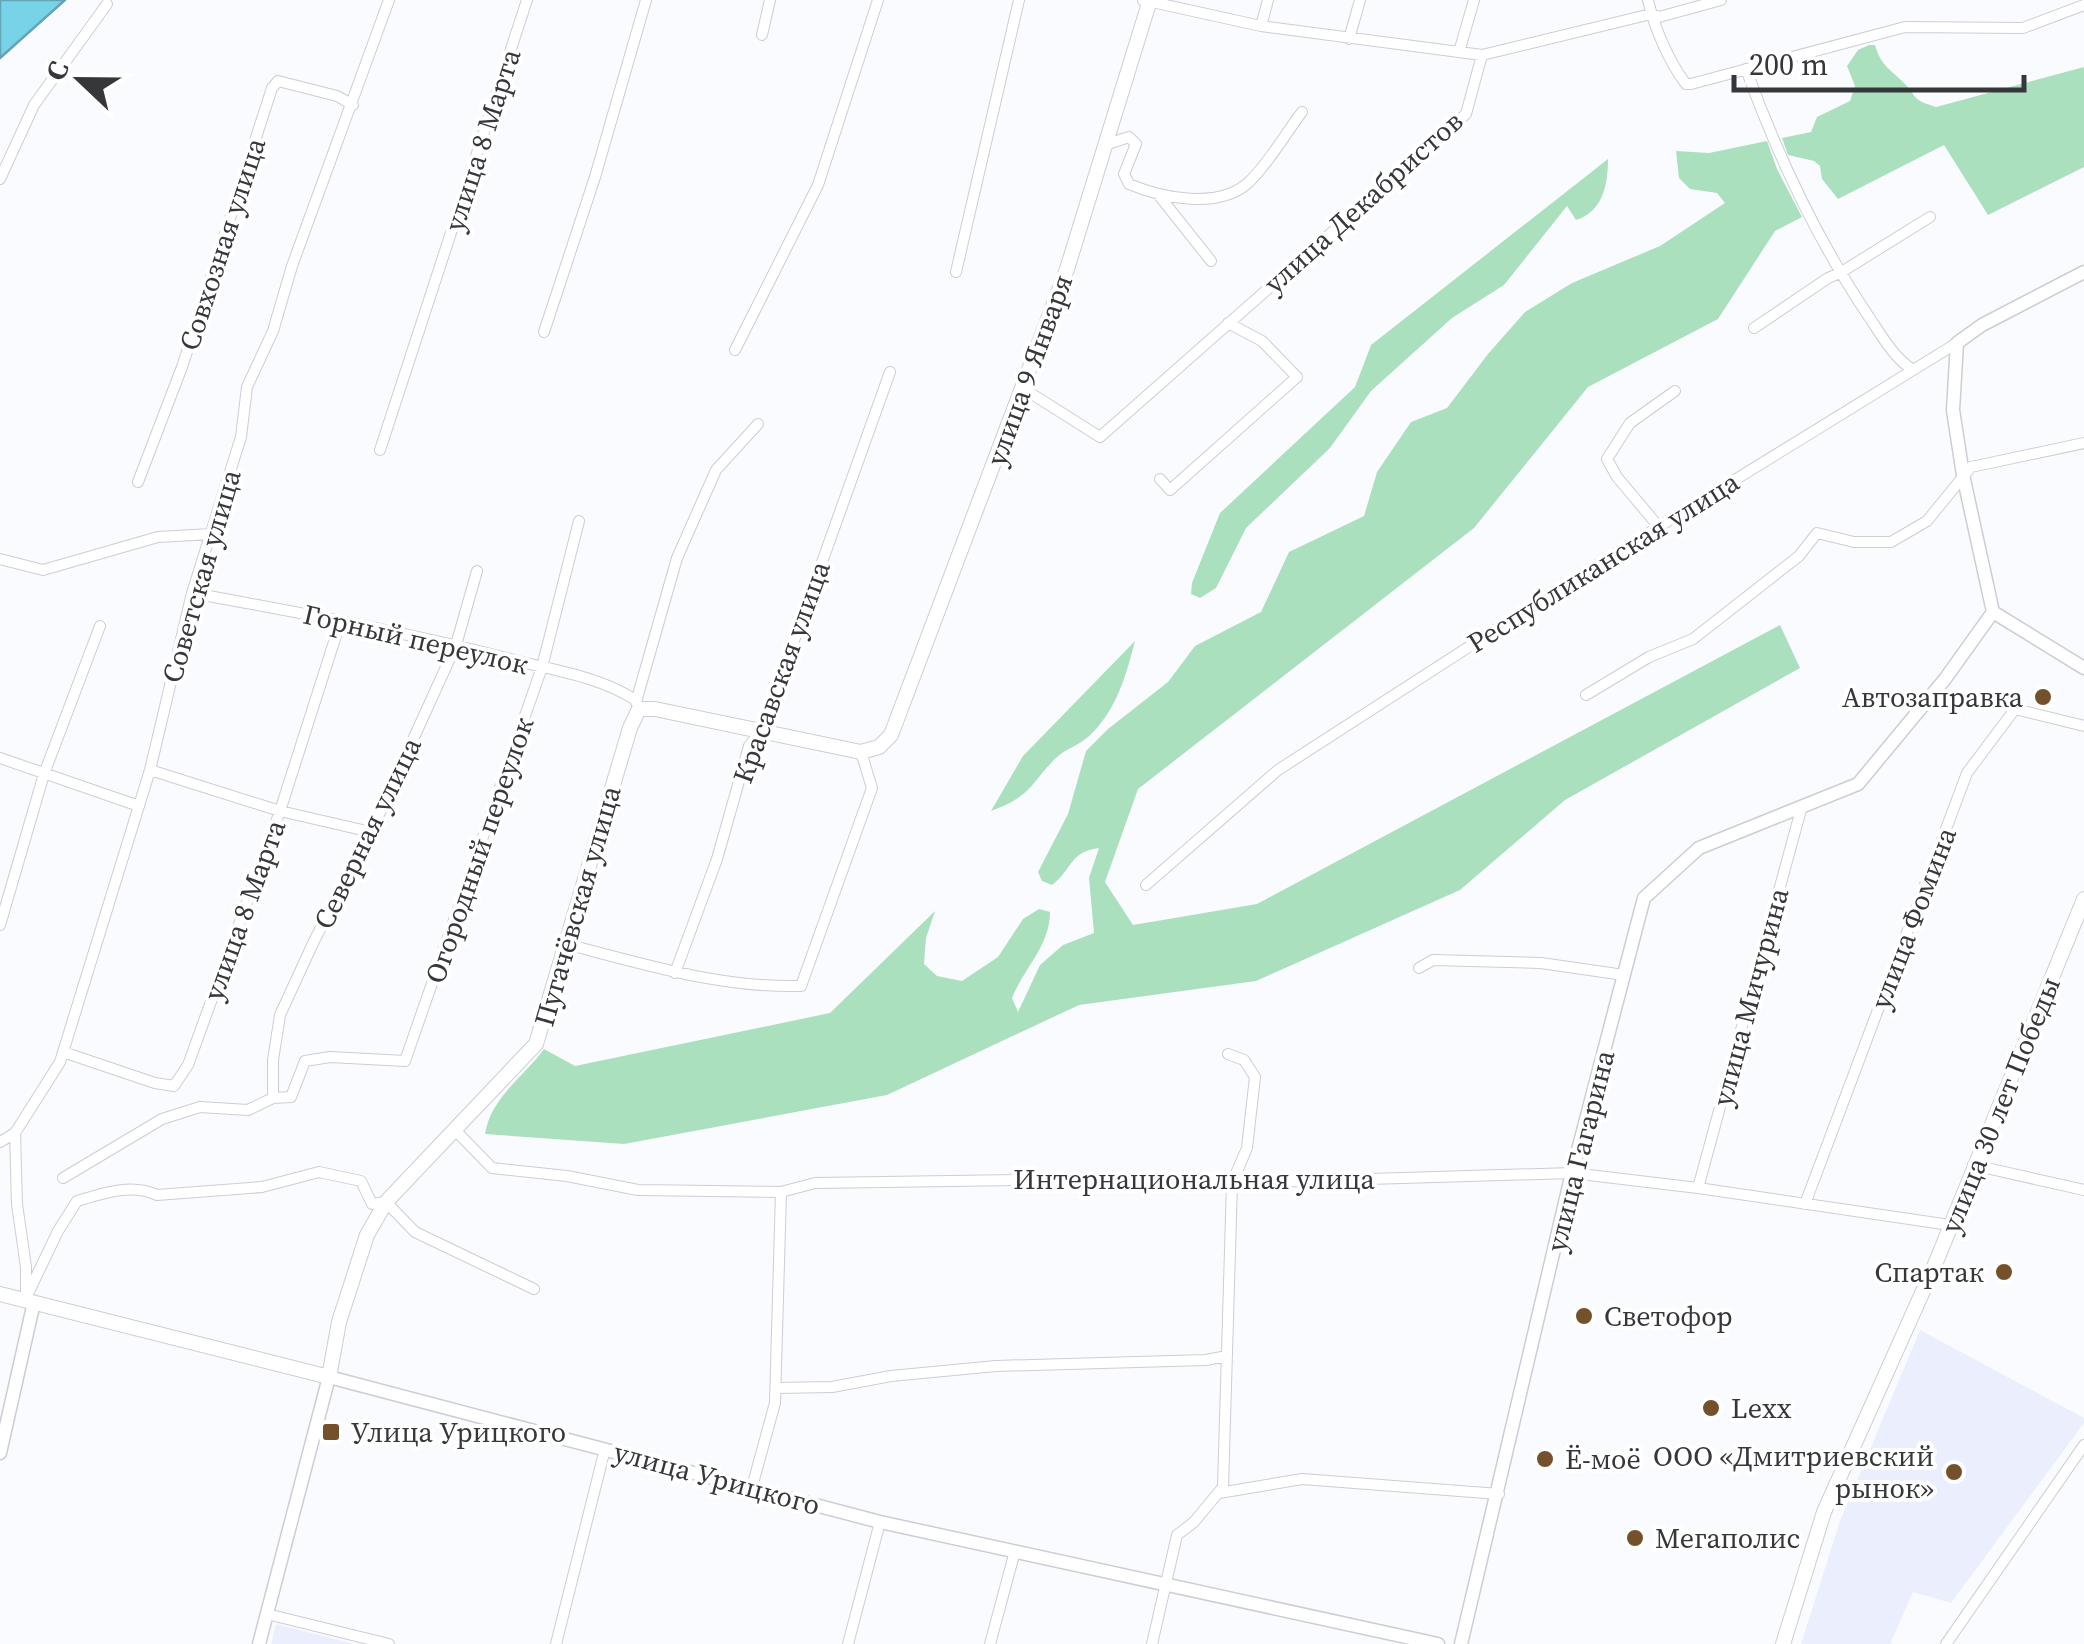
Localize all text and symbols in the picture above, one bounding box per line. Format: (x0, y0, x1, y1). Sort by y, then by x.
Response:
north arrow (30, 30, 130, 130)
scale bar (1734, 30, 2024, 92)
street label: улица 8 Марта (435, 43, 530, 236)
text: 200 m (1749, 44, 1828, 85)
text: С (36, 55, 78, 86)
street label: улица Декабристов (1255, 102, 1471, 302)
street label: Совхозная улица (170, 132, 274, 355)
street label: улица 9 Января (977, 269, 1081, 471)
street label: Республиканская улица (1460, 462, 1747, 661)
street label: Советская улица (152, 464, 250, 687)
street label: Красавская улица (723, 555, 839, 788)
street label: Горный переулок (300, 595, 533, 683)
place label: Автозаправка (1842, 678, 2024, 716)
marker: Автозаправка (2032, 686, 2054, 708)
street label: Огородный переулок (416, 711, 543, 988)
street label: Северная улица (304, 730, 430, 935)
street label: Пугачёвская улица (525, 781, 630, 1031)
street label: улица 8 Марта (194, 814, 295, 1006)
street label: улица Фомина (1861, 821, 1965, 1014)
street label: улица Мичурина (1703, 883, 1798, 1110)
street label: улица 30 лет Победы (1931, 971, 2069, 1239)
street label: улица Гагарина (1537, 1045, 1624, 1256)
street label: Интернациональная улица (1013, 1160, 1376, 1198)
place label: Спартак (1874, 1253, 1985, 1291)
marker: Спартак (1993, 1261, 2015, 1283)
place label: Светофор (1604, 1297, 1733, 1335)
marker: Светофор (1573, 1305, 1595, 1327)
place label: Lexx (1731, 1389, 1792, 1427)
marker: Lexx (1700, 1397, 1722, 1419)
place label: Улица Урицкого (351, 1413, 566, 1451)
marker: Улица Урицкого (320, 1421, 342, 1443)
street label: улица Урицкого (610, 1432, 824, 1524)
place label: ООО «Дмитриевский рынок» (1653, 1437, 1934, 1507)
place label: Ё-моё (1565, 1440, 1641, 1478)
marker: Ё-моё (1534, 1448, 1556, 1470)
marker: ООО «Дмитриевский рынок» (1943, 1461, 1965, 1483)
place label: Мегаполис (1655, 1519, 1800, 1557)
marker: Мегаполис (1624, 1527, 1646, 1549)

